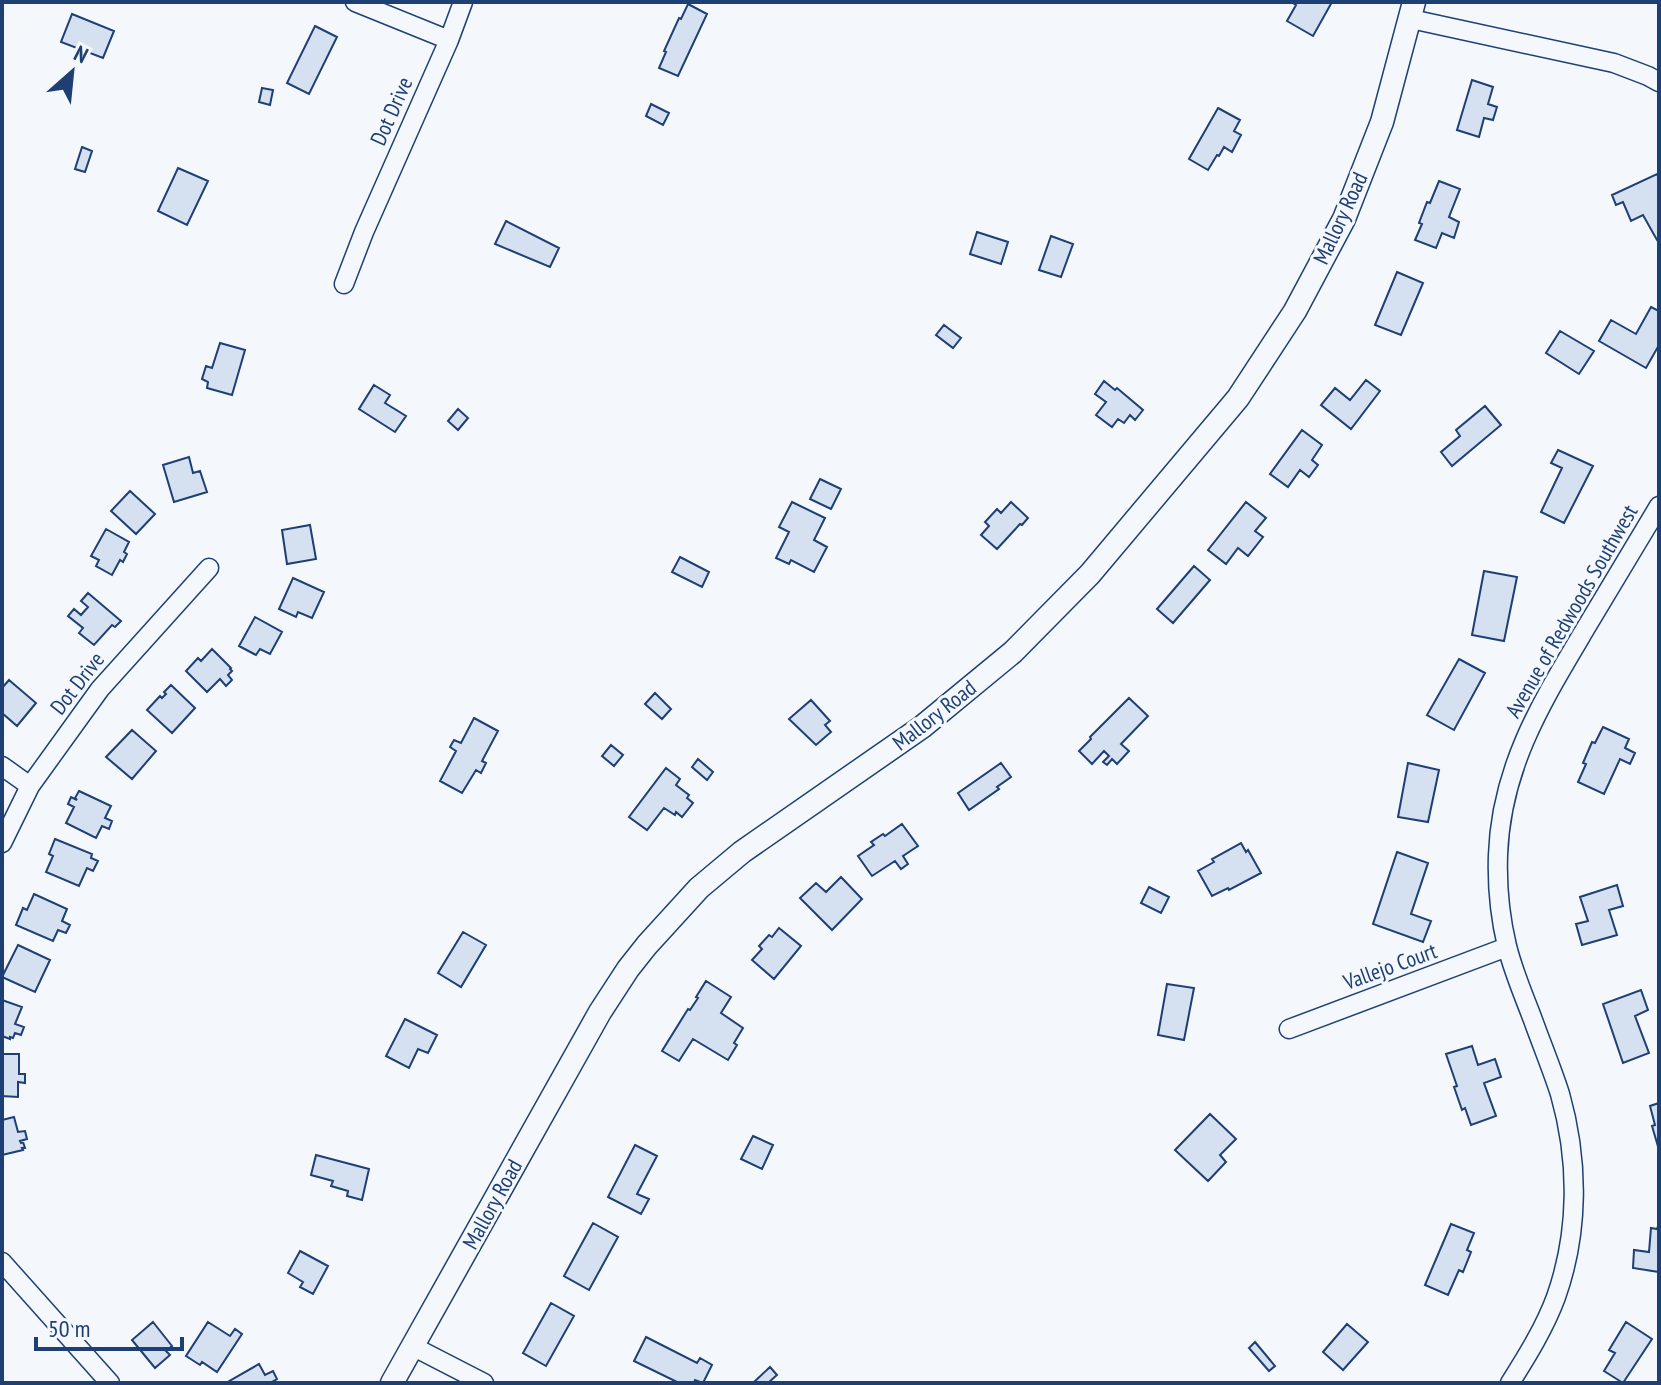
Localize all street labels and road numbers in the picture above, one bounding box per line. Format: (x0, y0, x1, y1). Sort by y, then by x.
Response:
street label: Dot Drive (364, 73, 418, 149)
street label: Mallory Road (1307, 167, 1373, 269)
street label: Avenue of Redwoods Southwest (1499, 500, 1643, 722)
street label: Dot Drive (44, 646, 110, 720)
street label: Mallory Road (887, 674, 981, 756)
street label: Vallejo Court (1338, 936, 1441, 996)
street label: Mallory Road (456, 1154, 528, 1254)

